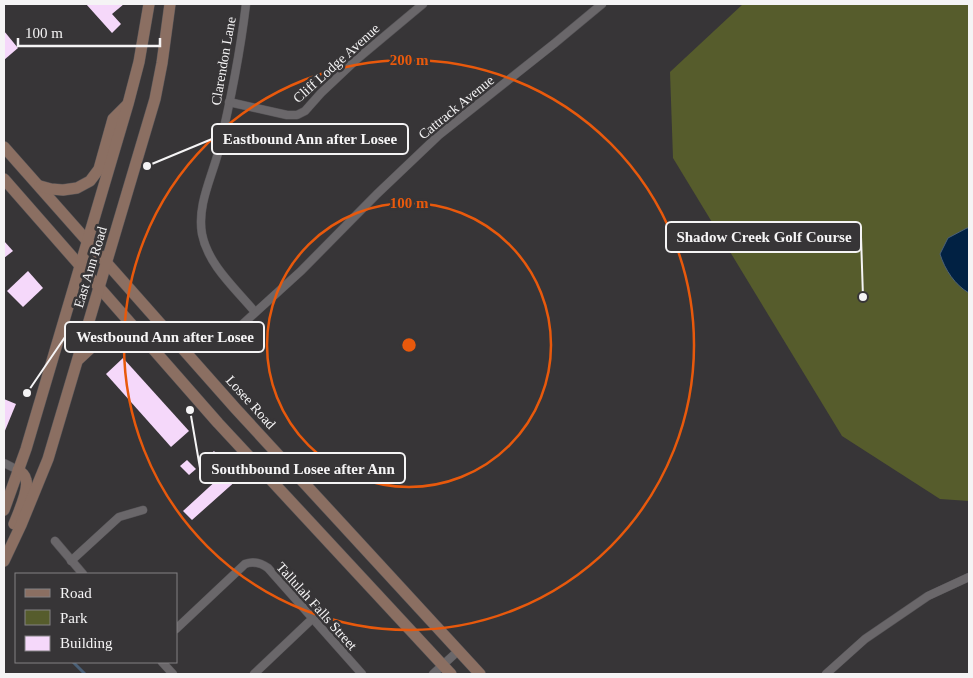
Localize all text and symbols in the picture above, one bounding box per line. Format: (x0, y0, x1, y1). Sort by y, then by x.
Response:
scale bar (18, 15, 160, 47)
street label: Clarendon Lane (208, 16, 239, 107)
street label: Cliff Lodge Avenue (290, 21, 382, 106)
text: 100 m (25, 25, 63, 41)
text: 200 m (390, 52, 429, 68)
street label: Cattrack Avenue (416, 72, 497, 142)
callout: Eastbound Ann after Losee (212, 124, 408, 154)
text: Eastbound Ann after Losee (223, 131, 398, 147)
text: 100 m (390, 195, 429, 211)
callout: Shadow Creek Golf Course (666, 222, 861, 252)
street label: East Ann Road (71, 225, 110, 310)
text: Shadow Creek Golf Course (676, 229, 852, 245)
callout: Westbound Ann after Losee (65, 322, 264, 352)
text: Westbound Ann after Losee (76, 329, 254, 345)
centre of rings (400, 336, 418, 354)
street label: Losee Road (223, 373, 278, 432)
callout: Southbound Losee after Ann (200, 453, 405, 483)
text: Southbound Losee after Ann (211, 461, 395, 477)
street label: Tallulah Falls Street (273, 559, 360, 653)
legend (15, 573, 178, 663)
text: Road (60, 585, 92, 601)
text: Park (60, 610, 88, 626)
text: Building (60, 635, 113, 651)

